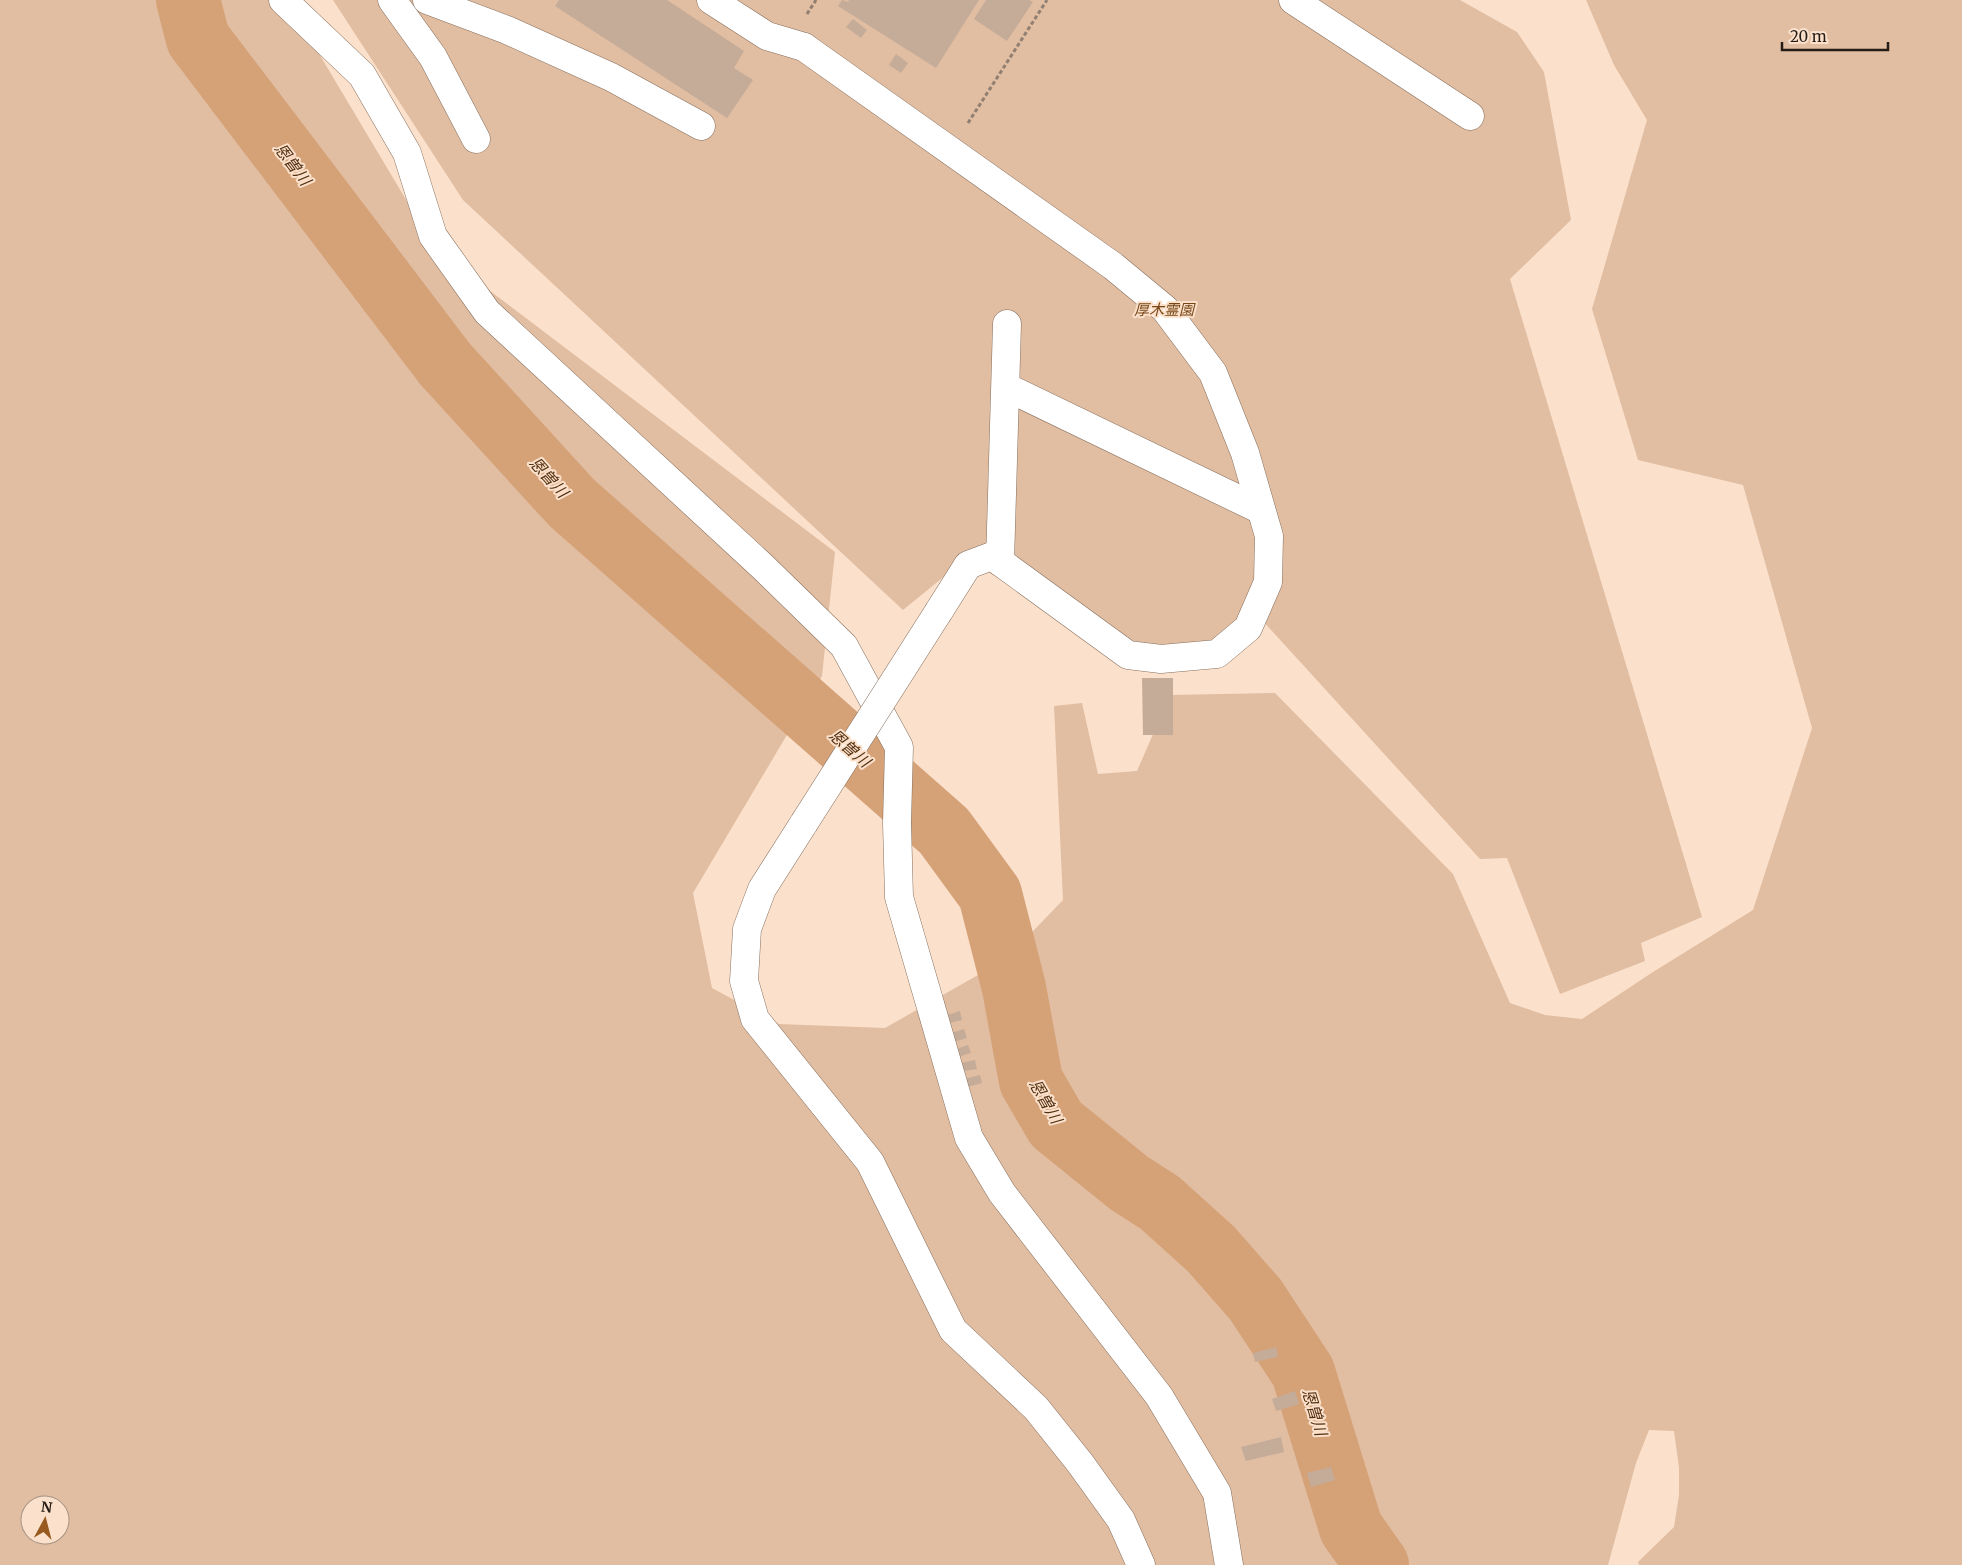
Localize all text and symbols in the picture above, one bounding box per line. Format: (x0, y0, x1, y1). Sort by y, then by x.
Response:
scale bar (1782, 20, 1888, 52)
text: 20 m (1790, 27, 1827, 46)
water label: 恩曽川 (271, 139, 317, 191)
park label: 厚木霊園 (1134, 300, 1196, 319)
water label: 恩曽川 (526, 452, 574, 503)
water label: 恩曽川 (825, 725, 876, 773)
water label: 恩曽川 (1025, 1075, 1068, 1129)
water label: 恩曽川 (1298, 1386, 1332, 1440)
north arrow (20, 1495, 70, 1545)
text: N (40, 1497, 53, 1517)

